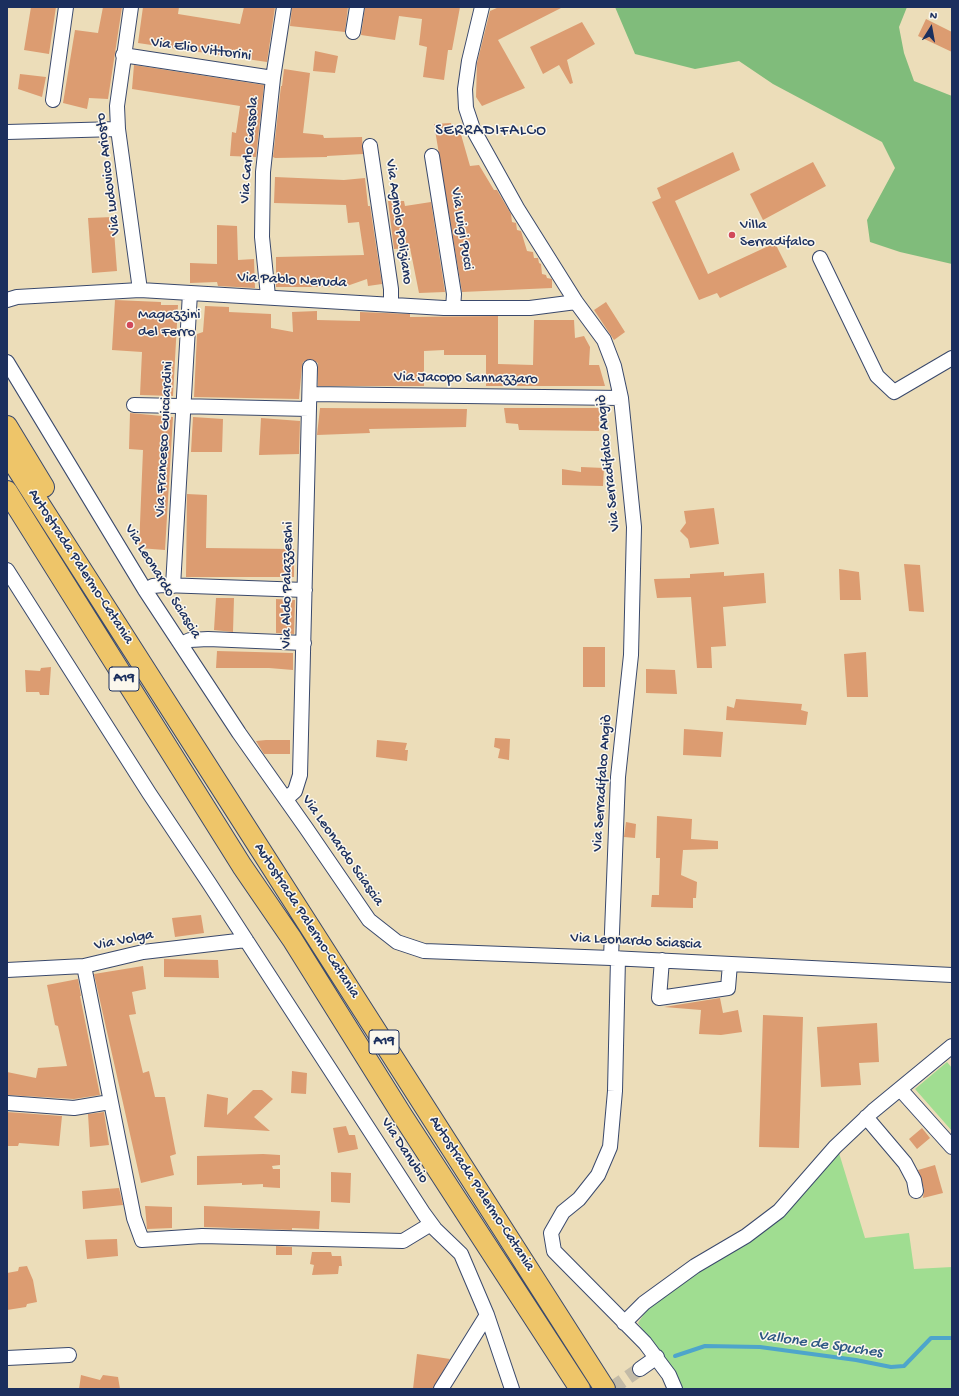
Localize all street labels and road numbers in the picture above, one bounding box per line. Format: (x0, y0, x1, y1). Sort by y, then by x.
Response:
street label: Via Elio Vittorini (150, 34, 252, 66)
street label: Via Carlo Cassola (236, 96, 264, 204)
street label: Via Ludovico Ariosto (93, 112, 125, 236)
street label: Via Agnolo Poliziano (380, 158, 416, 286)
street label: Via Luigi Pucci (446, 186, 476, 272)
street label: Via Pablo Neruda (237, 269, 347, 293)
street label: Via Francesco Guicciardini (152, 361, 178, 517)
street label: Via Jacopo Sannazzaro (394, 369, 538, 389)
street label: Via Serradifalco Angiò (593, 394, 625, 532)
street label: Autostrada Palermo-Catania (23, 486, 137, 648)
street label: Via Aldo Palazzeschi (278, 521, 298, 649)
street label: Via Leonardo Sciascia (120, 522, 204, 642)
road number: A19 (109, 667, 139, 691)
street label: Via Serradifalco Angiò (589, 714, 617, 852)
street label: Via Leonardo Sciascia (297, 792, 387, 910)
street label: Autostrada Palermo-Catania (249, 840, 363, 1002)
street label: Via Volga (93, 926, 155, 956)
street label: Via Leonardo Sciascia (570, 930, 702, 954)
road number: A19 (369, 1030, 399, 1054)
street label: Autostrada Palermo-Catania (424, 1113, 538, 1275)
street label: Via Danubio (376, 1115, 432, 1187)

